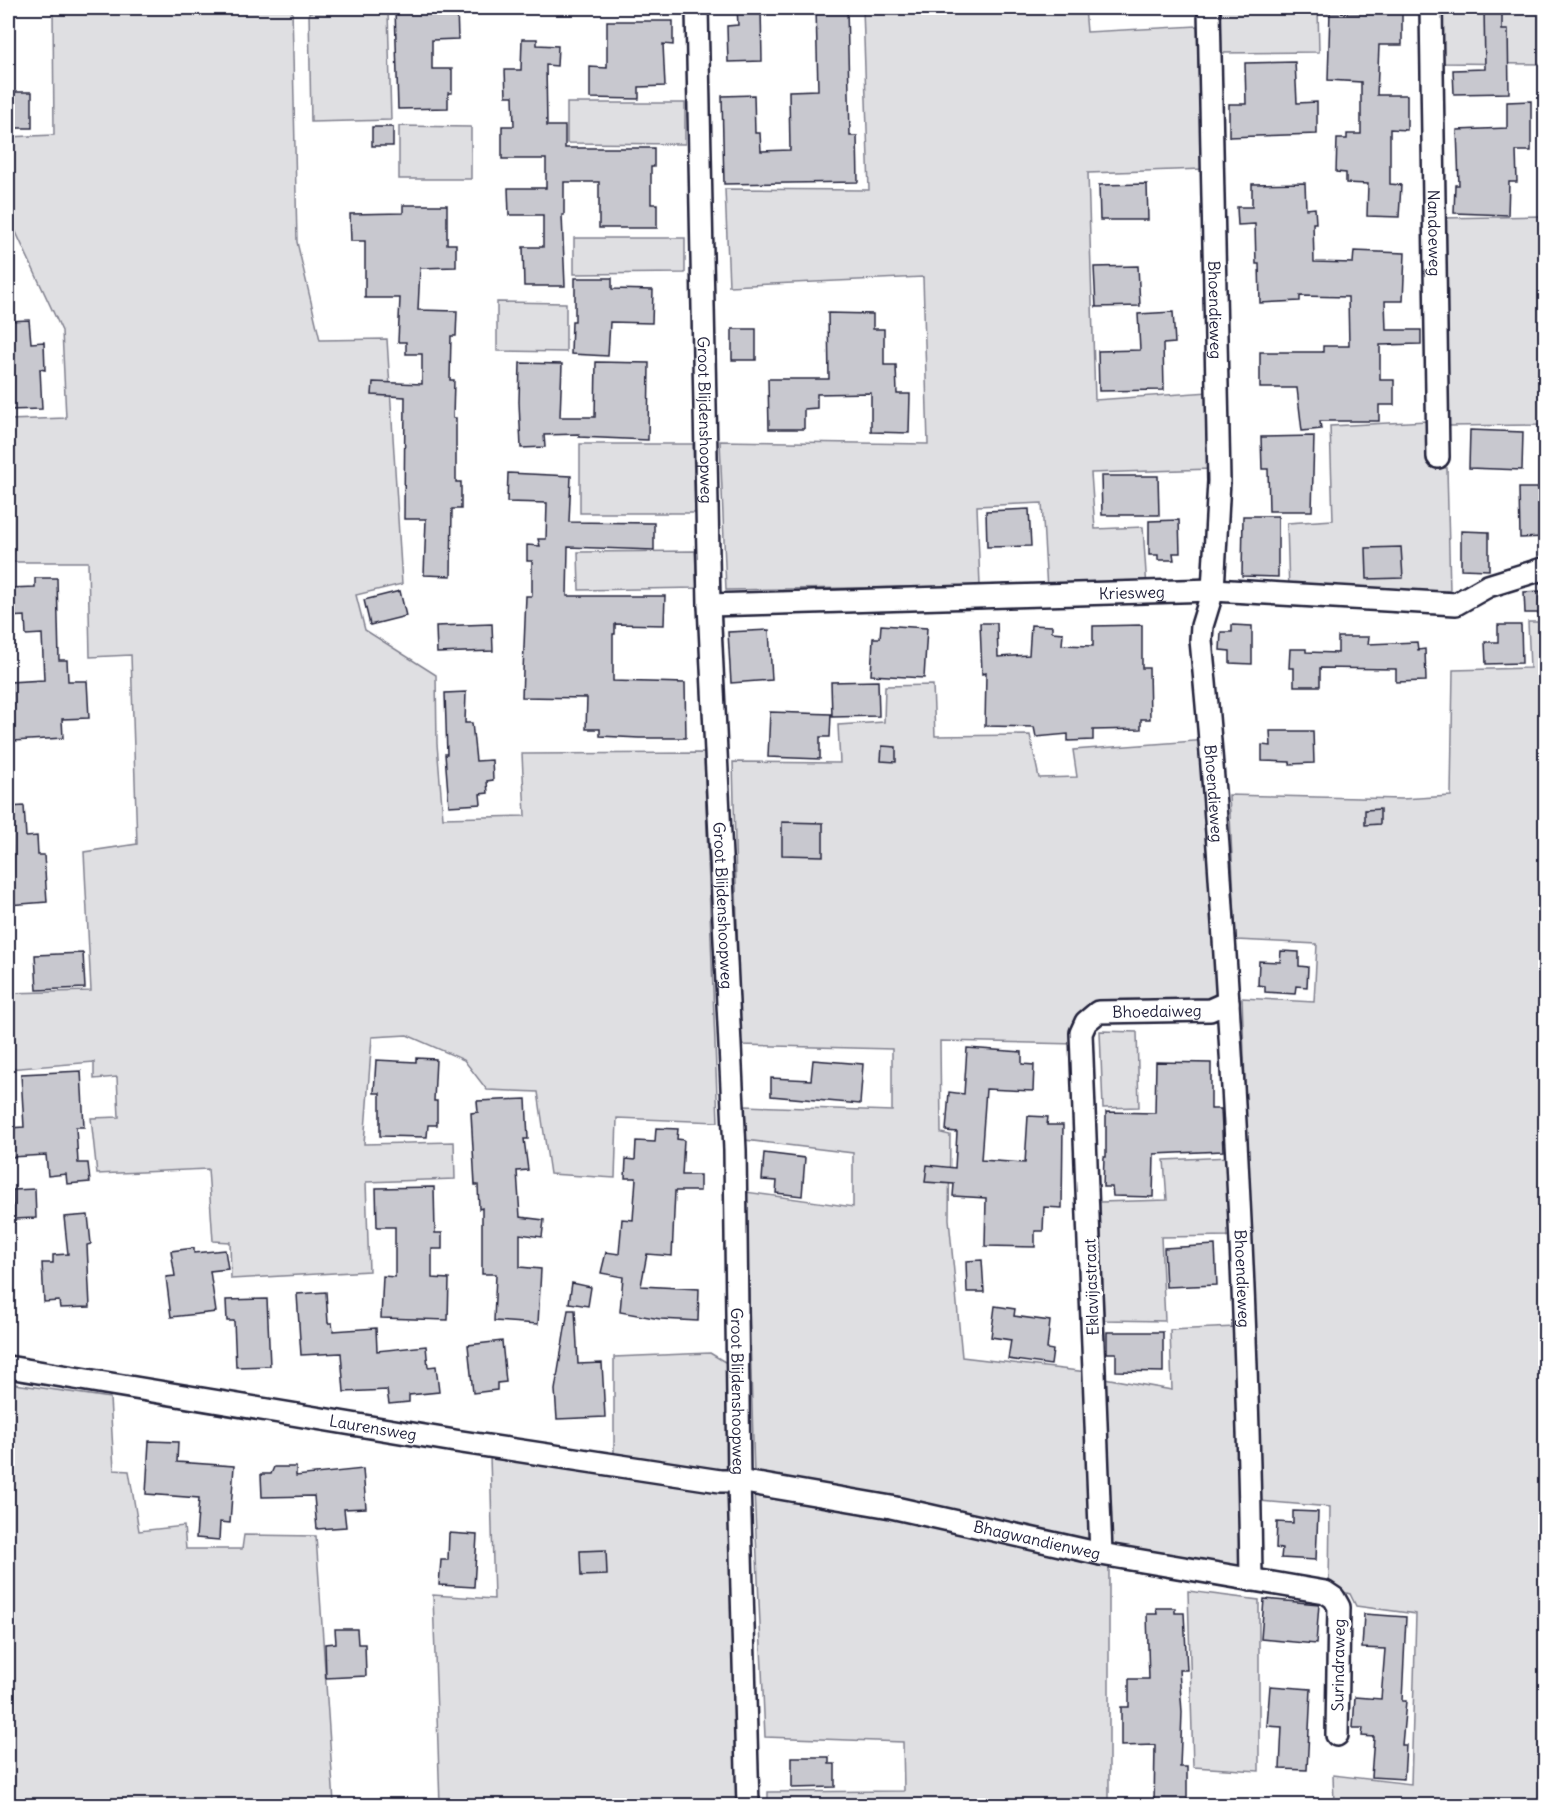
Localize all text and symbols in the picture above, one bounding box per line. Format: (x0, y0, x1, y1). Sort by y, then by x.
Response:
street label: Nandoeweg (1424, 190, 1445, 276)
street label: Bhoendieweg (1204, 261, 1226, 359)
street label: Groot Blijdenshoopweg (694, 336, 717, 504)
street label: Kriesweg (1098, 581, 1165, 603)
street label: Bhoendieweg (1200, 744, 1228, 843)
street label: Groot Blijdenshoopweg (709, 821, 737, 990)
street label: Bhoedaiweg (1112, 1000, 1202, 1022)
street label: Bhoendieweg (1230, 1229, 1255, 1328)
street label: Eklavijastraat (1079, 1238, 1103, 1336)
street label: Groot Blijdenshoopweg (727, 1307, 749, 1475)
street label: Laurensweg (328, 1410, 418, 1445)
street label: Bhagwandienweg (972, 1516, 1103, 1564)
street label: Surindraweg (1327, 1619, 1349, 1711)

